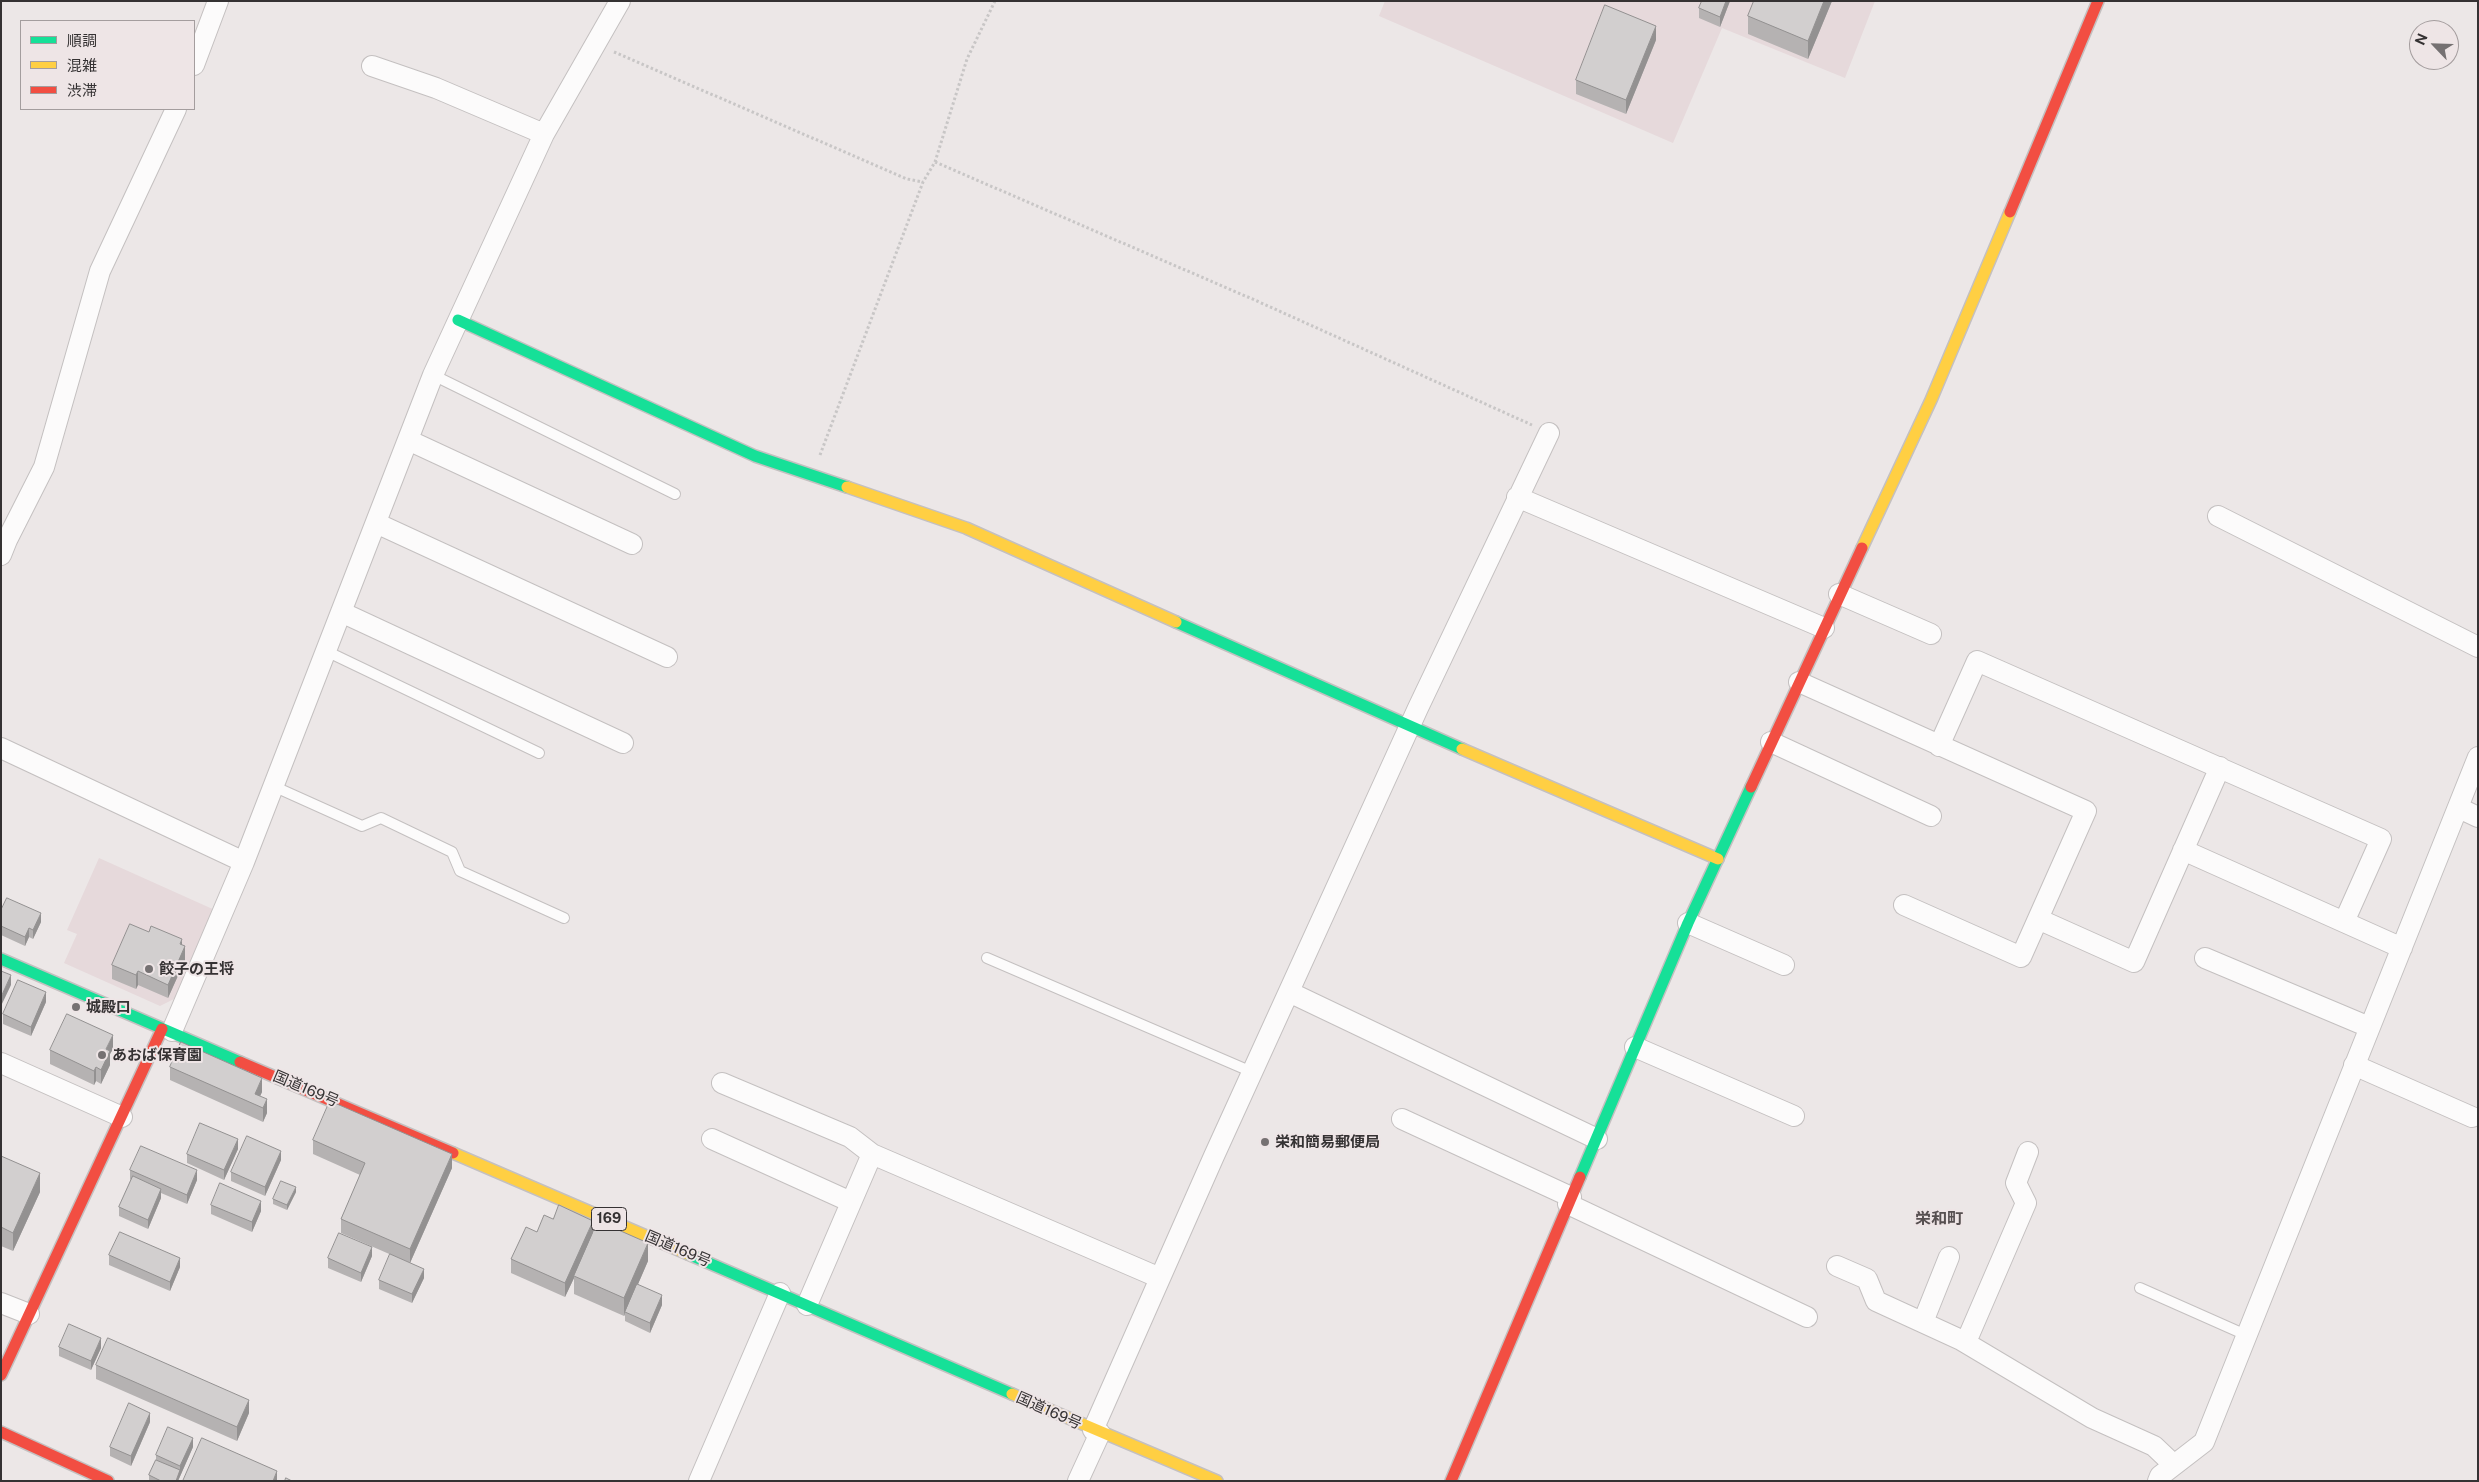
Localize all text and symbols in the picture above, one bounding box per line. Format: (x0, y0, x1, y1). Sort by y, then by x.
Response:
legend (20, 20, 195, 110)
north arrow (2409, 20, 2459, 70)
text: N (2412, 31, 2431, 48)
text: 順調 (67, 32, 97, 49)
text: 混雑 (67, 57, 97, 74)
text: 渋滞 (67, 82, 97, 99)
place label: 餃子の王将 (159, 960, 234, 978)
marker: 餃子の王将 (143, 963, 155, 975)
place label: 城殿口 (86, 998, 131, 1016)
marker: 城殿口 (70, 1001, 82, 1013)
place label: あおば保育園 (112, 1046, 202, 1064)
marker: あおば保育園 (96, 1049, 108, 1061)
street label: 国道169号 (270, 1067, 342, 1111)
place label: 栄和簡易郵便局 (1275, 1133, 1380, 1151)
marker: 栄和簡易郵便局 (1259, 1136, 1271, 1148)
road number: 169 (592, 1208, 626, 1230)
district label: 栄和町 (1915, 1209, 1963, 1229)
street label: 国道169号 (642, 1227, 714, 1271)
street label: 国道169号 (1013, 1389, 1085, 1433)

